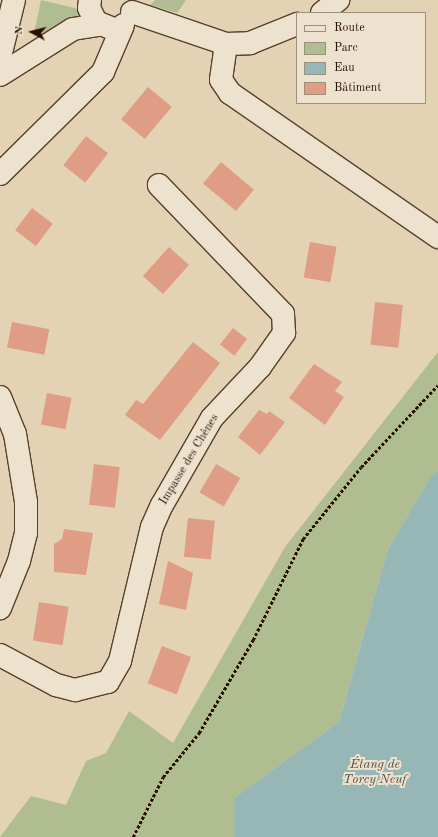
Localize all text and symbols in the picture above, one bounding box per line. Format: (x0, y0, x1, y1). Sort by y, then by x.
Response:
north arrow (12, 12, 52, 52)
legend (296, 12, 426, 104)
text: Route (334, 22, 365, 34)
text: N (14, 26, 26, 35)
text: Parc (334, 42, 358, 54)
text: Eau (334, 62, 355, 74)
text: Bâtiment (334, 82, 381, 94)
street label: Impasse des Chênes (157, 412, 223, 508)
water label: Étang de Torcy Neuf (343, 758, 407, 789)

